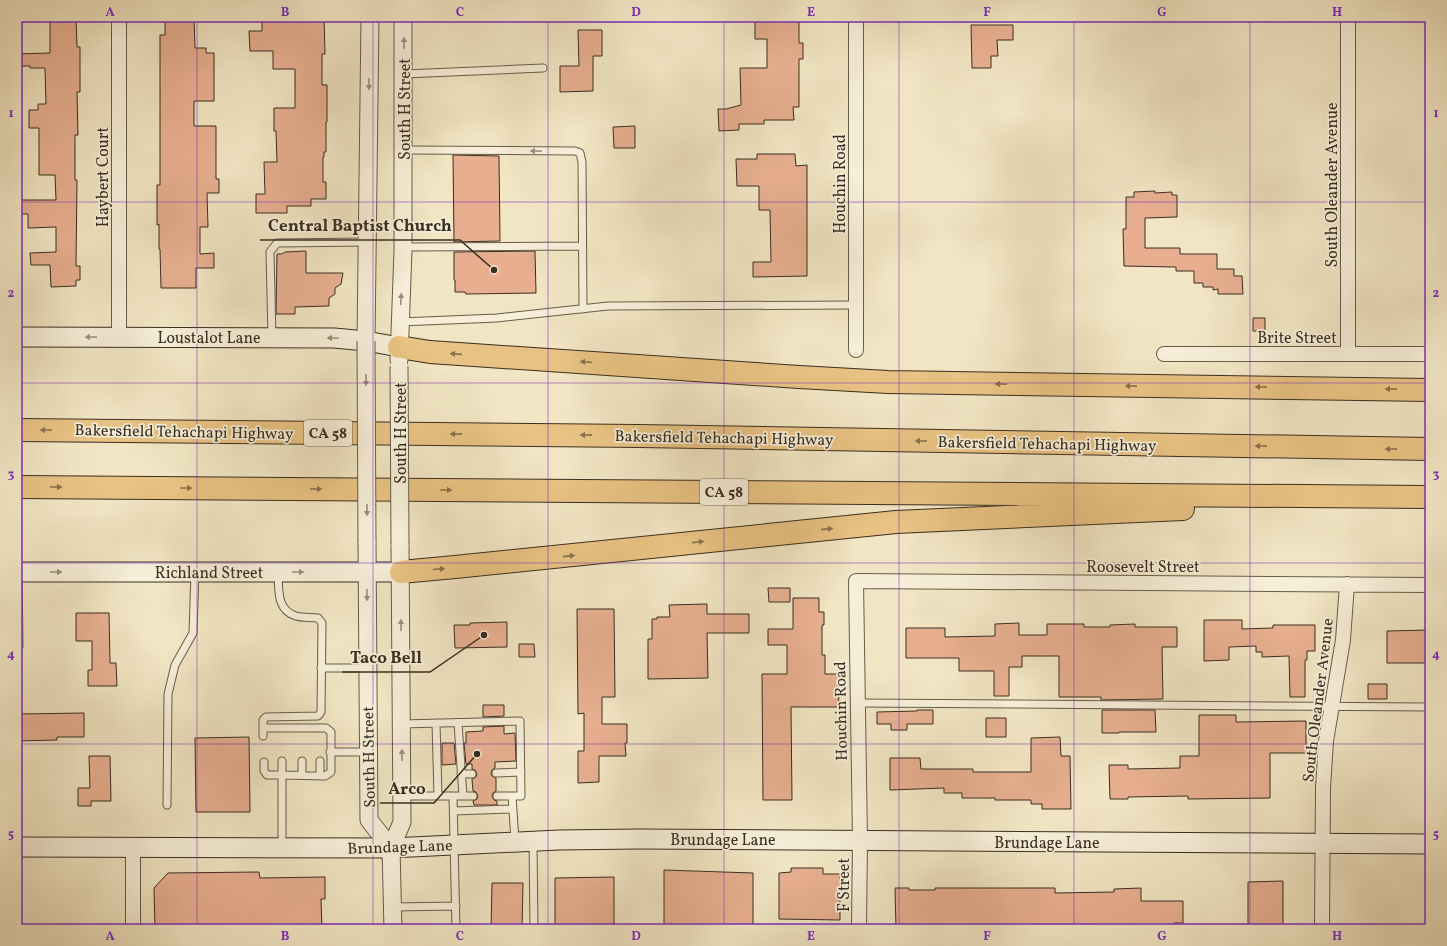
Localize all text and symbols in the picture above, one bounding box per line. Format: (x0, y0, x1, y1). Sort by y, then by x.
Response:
text: A (105, 4, 115, 22)
text: B (281, 4, 290, 22)
text: C (456, 4, 464, 22)
text: D (631, 4, 641, 22)
text: E (807, 4, 815, 22)
text: F (983, 4, 991, 22)
text: G (1157, 4, 1167, 22)
text: H (1332, 4, 1342, 22)
one-way arrow (401, 36, 407, 49)
street label: South H Street (395, 58, 417, 160)
one-way arrow (366, 78, 372, 91)
street label: South Oleander Avenue (1322, 102, 1344, 268)
text: 1 (8, 105, 14, 123)
text: 1 (1433, 105, 1439, 123)
street label: Haybert Court (93, 126, 115, 227)
street label: Houchin Road (830, 134, 852, 234)
one-way arrow (529, 148, 542, 154)
callout: Central Baptist Church (260, 211, 460, 240)
text: Central Baptist Church (268, 215, 452, 238)
text: 2 (8, 285, 15, 303)
text: 2 (1433, 285, 1440, 303)
one-way arrow (398, 292, 404, 305)
street label: Loustalot Lane (157, 328, 261, 350)
street label: Brite Street (1257, 328, 1337, 350)
one-way arrow (84, 334, 97, 340)
one-way arrow (327, 335, 339, 342)
one-way arrow (450, 351, 462, 358)
one-way arrow (580, 359, 592, 366)
one-way arrow (363, 374, 369, 387)
one-way arrow (994, 381, 1007, 387)
street label: South H Street (391, 382, 413, 484)
one-way arrow (1124, 383, 1137, 389)
one-way arrow (1255, 384, 1267, 391)
one-way arrow (1385, 386, 1397, 393)
street label: Bakersfield Tehachapi Highway (74, 420, 294, 446)
road number: CA 58 (304, 420, 352, 446)
street label: Bakersfield Tehachapi Highway (614, 426, 834, 452)
one-way arrow (39, 427, 52, 433)
one-way arrow (449, 431, 462, 437)
one-way arrow (579, 432, 592, 438)
street label: Bakersfield Tehachapi Highway (937, 432, 1157, 458)
one-way arrow (914, 438, 927, 444)
one-way arrow (1254, 443, 1267, 449)
one-way arrow (1385, 445, 1397, 452)
text: 3 (8, 466, 15, 484)
text: 3 (1433, 466, 1440, 484)
road number: CA 58 (700, 479, 748, 505)
one-way arrow (50, 484, 62, 491)
one-way arrow (180, 485, 193, 491)
one-way arrow (310, 486, 323, 492)
one-way arrow (440, 487, 453, 493)
one-way arrow (364, 504, 370, 517)
one-way arrow (821, 526, 833, 532)
one-way arrow (692, 539, 704, 546)
one-way arrow (563, 552, 575, 559)
street label: Roosevelt Street (1086, 557, 1200, 579)
street label: Richland Street (155, 563, 264, 585)
one-way arrow (433, 565, 445, 572)
one-way arrow (50, 569, 63, 575)
one-way arrow (292, 569, 305, 575)
one-way arrow (364, 589, 370, 602)
street label: South Oleander Avenue (1298, 617, 1340, 784)
one-way arrow (398, 618, 404, 631)
callout: Taco Bell (342, 643, 430, 672)
text: 4 (7, 646, 15, 664)
text: 4 (1432, 646, 1440, 664)
text: Taco Bell (350, 647, 422, 670)
street label: Houchin Road (830, 661, 854, 761)
street label: South H Street (358, 705, 382, 808)
one-way arrow (399, 748, 405, 761)
callout: Arco (380, 774, 434, 803)
text: Arco (388, 778, 426, 801)
text: 5 (8, 826, 14, 844)
text: 5 (1433, 826, 1439, 844)
street label: Brundage Lane (670, 830, 776, 852)
street label: Brundage Lane (994, 833, 1100, 855)
street label: Brundage Lane (347, 835, 453, 861)
street label: F Street (834, 858, 856, 912)
text: A (105, 928, 115, 946)
text: B (281, 928, 290, 946)
text: C (456, 928, 464, 946)
text: D (631, 928, 641, 946)
text: E (807, 928, 815, 946)
text: F (983, 928, 991, 946)
text: G (1157, 928, 1167, 946)
text: H (1332, 928, 1342, 946)

